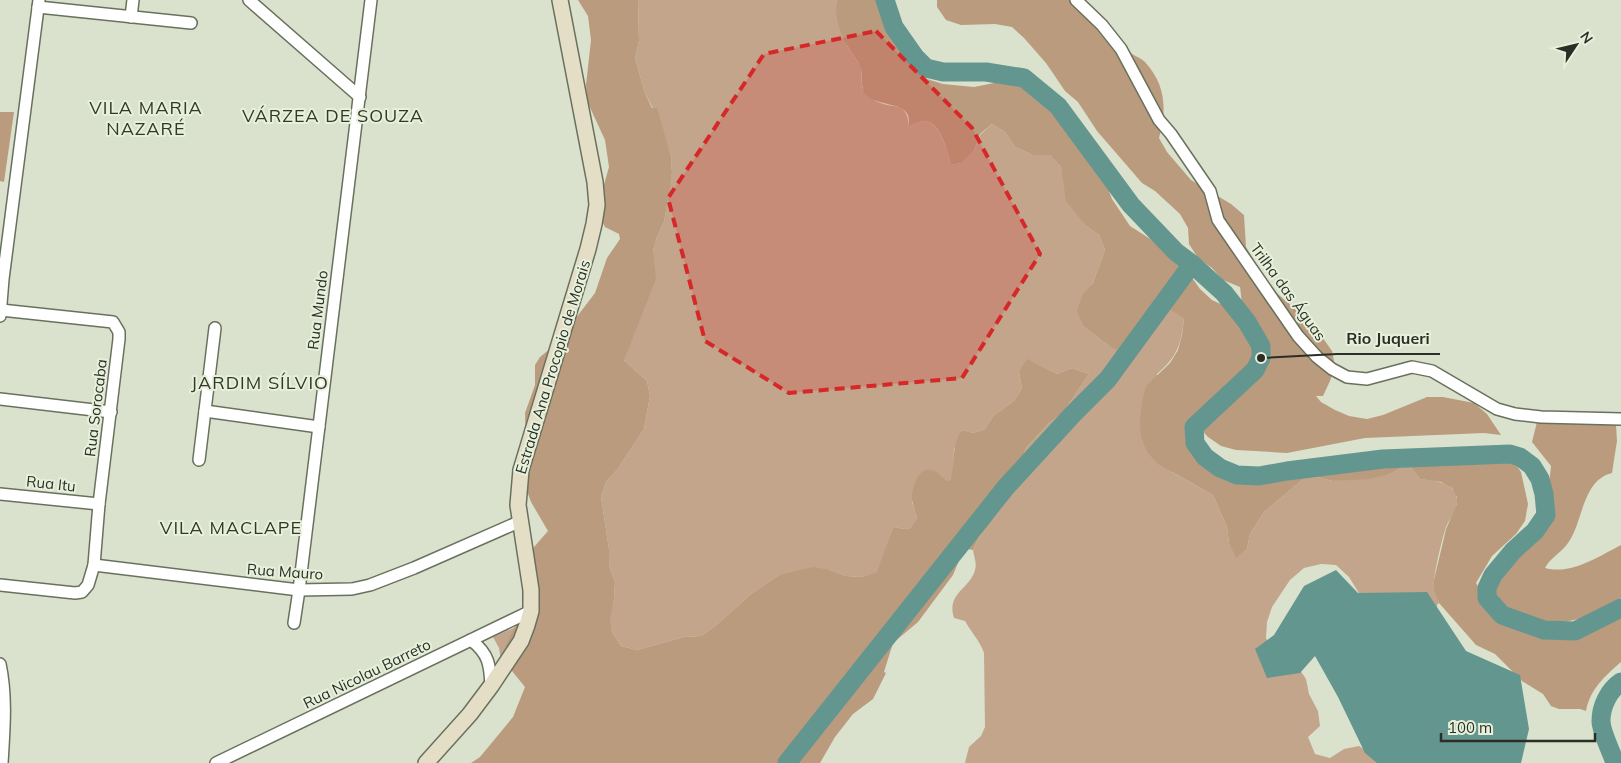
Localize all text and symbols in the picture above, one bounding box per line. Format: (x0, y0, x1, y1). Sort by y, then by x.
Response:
north arrow (1551, 20, 1601, 70)
text: N (1576, 28, 1597, 47)
district label: VILA MARIA NAZARÉ (89, 96, 203, 140)
district label: VÁRZEA DE SOUZA (242, 104, 424, 127)
street label: Trilha das Águas (1246, 239, 1330, 344)
street label: Estrada Ana Procopio de Morais (511, 258, 594, 476)
street label: Rua Mundo (303, 269, 332, 351)
callout: Rio Juqueri (1337, 323, 1440, 354)
text: Rio Juqueri (1346, 328, 1430, 348)
street label: Rua Sorocaba (80, 358, 111, 458)
district label: JARDIM SÍLVIO (191, 371, 329, 394)
street label: Rua Itu (25, 471, 77, 496)
district label: VILA MACLAPE (160, 516, 302, 539)
street label: Rua Mauro (246, 559, 324, 584)
street label: Rua Nicolau Barreto (300, 634, 434, 713)
scale bar (1441, 710, 1595, 742)
text: 100 m (1448, 718, 1492, 737)

